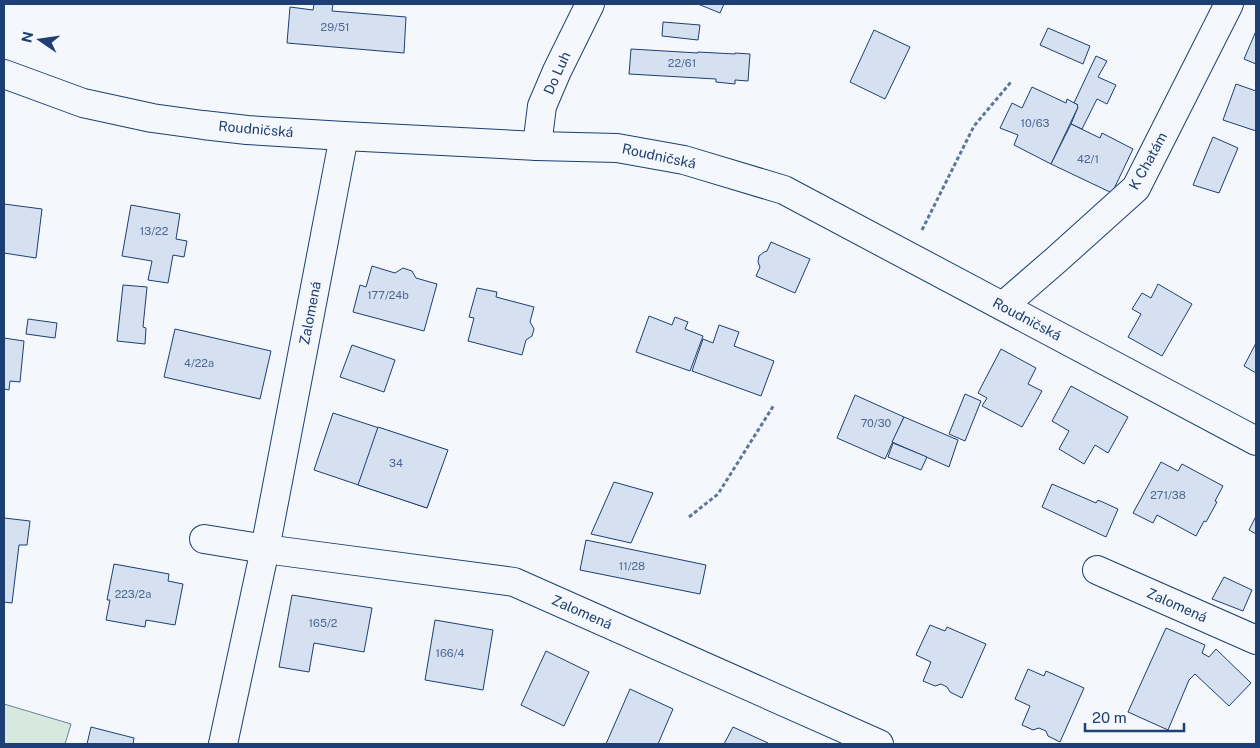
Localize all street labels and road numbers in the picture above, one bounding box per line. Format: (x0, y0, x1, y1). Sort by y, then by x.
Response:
street label: Do Luh (540, 49, 574, 97)
street label: Roudničská (218, 118, 294, 140)
street label: K Chatám (1126, 129, 1170, 193)
street label: Roudničská (621, 140, 697, 172)
street label: Zalomená (296, 280, 324, 346)
street label: Roudničská (990, 294, 1064, 344)
street label: Zalomená (1144, 585, 1210, 625)
street label: Zalomená (549, 592, 615, 632)

